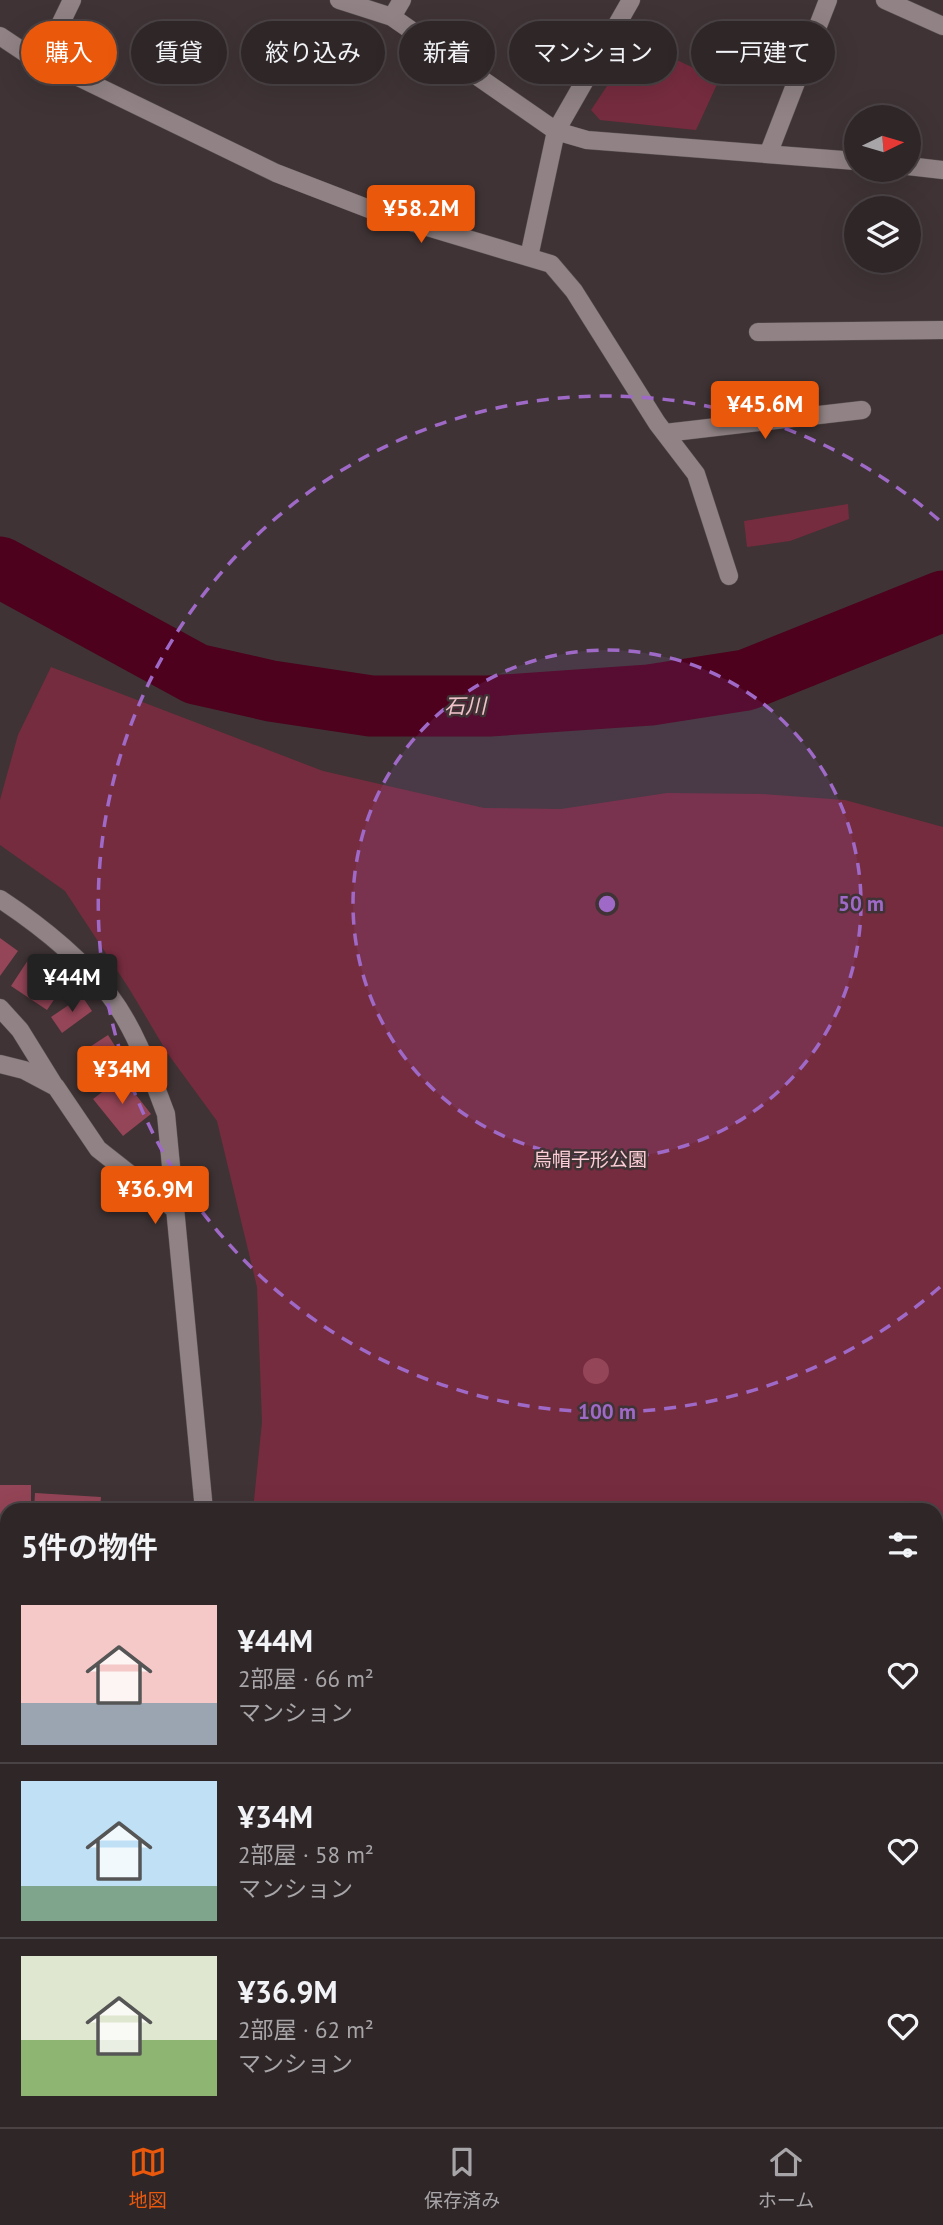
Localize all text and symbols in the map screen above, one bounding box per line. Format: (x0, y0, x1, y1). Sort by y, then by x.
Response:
chip: 購入 (21, 21, 117, 84)
chip: 賃貸 (131, 21, 227, 84)
chip: 絞り込み (241, 21, 385, 84)
chip: 新着 (399, 21, 495, 84)
chip: マンション (509, 21, 677, 84)
chip: 一戸建て (691, 21, 835, 84)
north arrow (844, 105, 920, 182)
map controls (844, 105, 921, 273)
pin: ¥58.2M (364, 186, 478, 245)
text: ¥58.2M (383, 193, 459, 222)
button: layers (844, 196, 921, 273)
pin: ¥45.6M (708, 382, 822, 441)
text: ¥45.6M (727, 389, 803, 418)
water label: 石川 (444, 692, 488, 720)
text: 50 m (838, 890, 884, 917)
centre of rings (595, 892, 619, 916)
pin: ¥44M (31, 954, 113, 1014)
text: ¥44M (43, 962, 101, 991)
pin: ¥34M (81, 1046, 163, 1106)
text: ¥34M (93, 1054, 151, 1083)
park label: 烏帽子形公園 (533, 1147, 647, 1171)
pin: ¥36.9M (98, 1166, 212, 1226)
text: ¥36.9M (117, 1174, 193, 1203)
text: 100 m (578, 1398, 636, 1425)
icon: filters (884, 1526, 922, 1564)
text: 5件の物件 (21, 1527, 158, 1566)
text: ¥44M (238, 1621, 313, 1660)
icon: home (77, 1633, 161, 1717)
icon: heart (884, 1656, 922, 1694)
text: 2部屋 · 66 m² (238, 1664, 374, 1693)
text: マンション (238, 1698, 353, 1727)
text: ¥34M (238, 1797, 313, 1836)
icon: home (77, 1809, 161, 1893)
icon: heart (884, 1832, 922, 1870)
text: 2部屋 · 58 m² (238, 1840, 374, 1869)
text: マンション (238, 1874, 353, 1903)
text: ¥36.9M (238, 1972, 337, 2011)
icon: home (77, 1984, 161, 2068)
icon: heart (884, 2007, 922, 2045)
text: 2部屋 · 62 m² (238, 2015, 374, 2044)
text: マンション (238, 2049, 353, 2078)
tab: 地図 (129, 2143, 167, 2212)
tab: 保存済み (424, 2143, 500, 2212)
tab: ホーム (758, 2143, 814, 2212)

